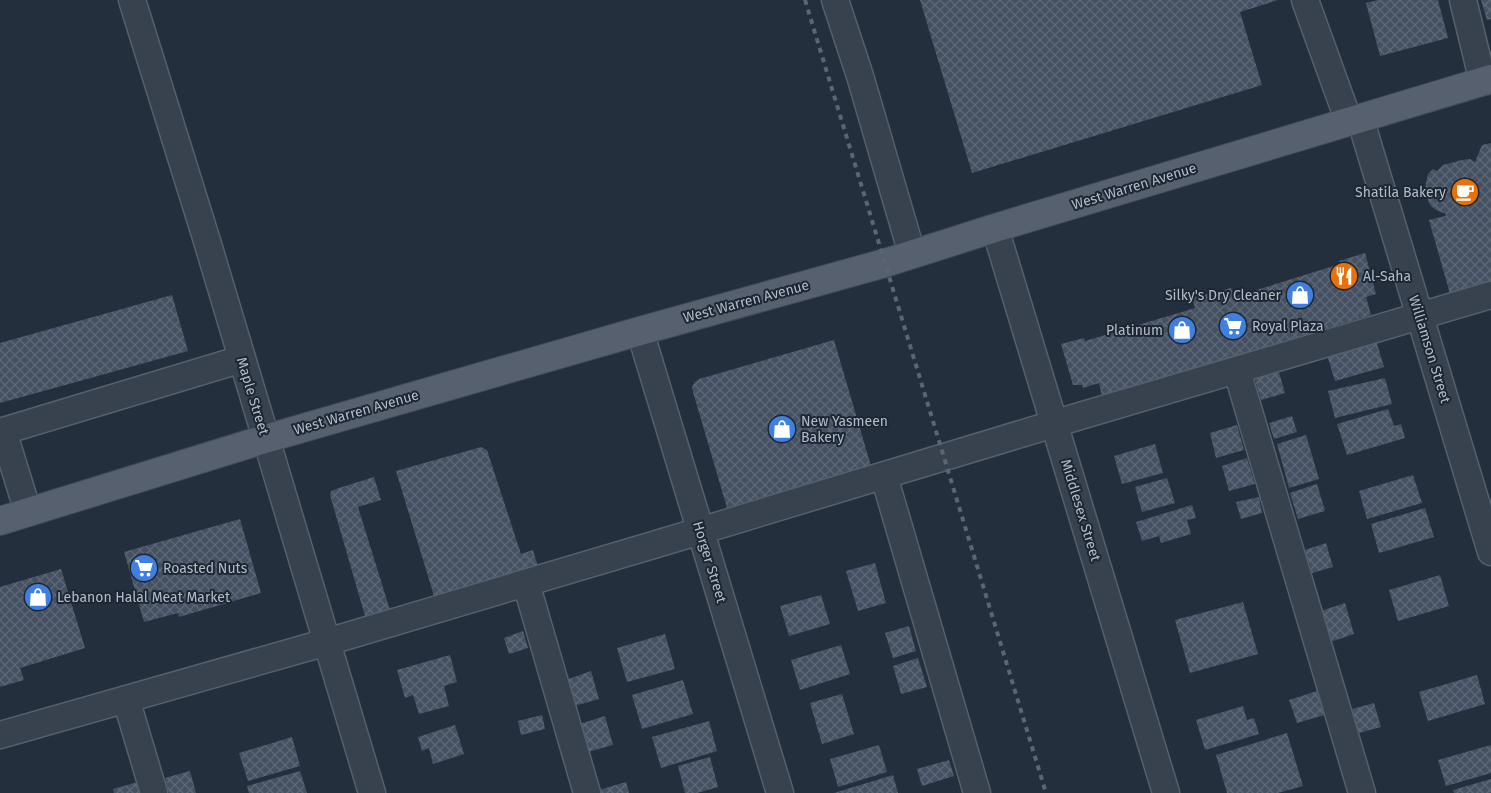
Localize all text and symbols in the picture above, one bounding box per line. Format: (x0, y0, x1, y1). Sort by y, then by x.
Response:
street label: West Warren Avenue (1070, 159, 1199, 214)
cafe icon: Shatila Bakery (1450, 177, 1480, 207)
place label: Shatila Bakery (1355, 184, 1446, 201)
restaurant icon: Al-Saha (1329, 261, 1359, 291)
place label: Al-Saha (1363, 268, 1411, 285)
street label: West Warren Avenue (681, 277, 811, 326)
shop icon: Silky's Dry Cleaner (1285, 280, 1315, 310)
place label: Silky's Dry Cleaner (1165, 287, 1282, 304)
street label: Williamson Street (1405, 293, 1454, 406)
supermarket icon: Royal Plaza (1218, 311, 1248, 341)
shop icon: Platinum (1167, 315, 1197, 345)
place label: Royal Plaza (1252, 318, 1324, 335)
place label: Platinum (1106, 322, 1163, 339)
street label: Maple Street (233, 355, 273, 438)
street label: West Warren Avenue (292, 386, 421, 439)
place label: New Yasmeen Bakery (801, 413, 888, 446)
shop icon: New Yasmeen Bakery (767, 414, 797, 444)
street label: Middlesex Street (1057, 457, 1104, 564)
street label: Horger Street (689, 519, 730, 606)
supermarket icon: Roasted Nuts (129, 553, 159, 583)
place label: Roasted Nuts (163, 560, 248, 577)
shop icon: Lebanon Halal Meat Market (23, 582, 53, 612)
place label: Lebanon Halal Meat Market (57, 589, 231, 606)

